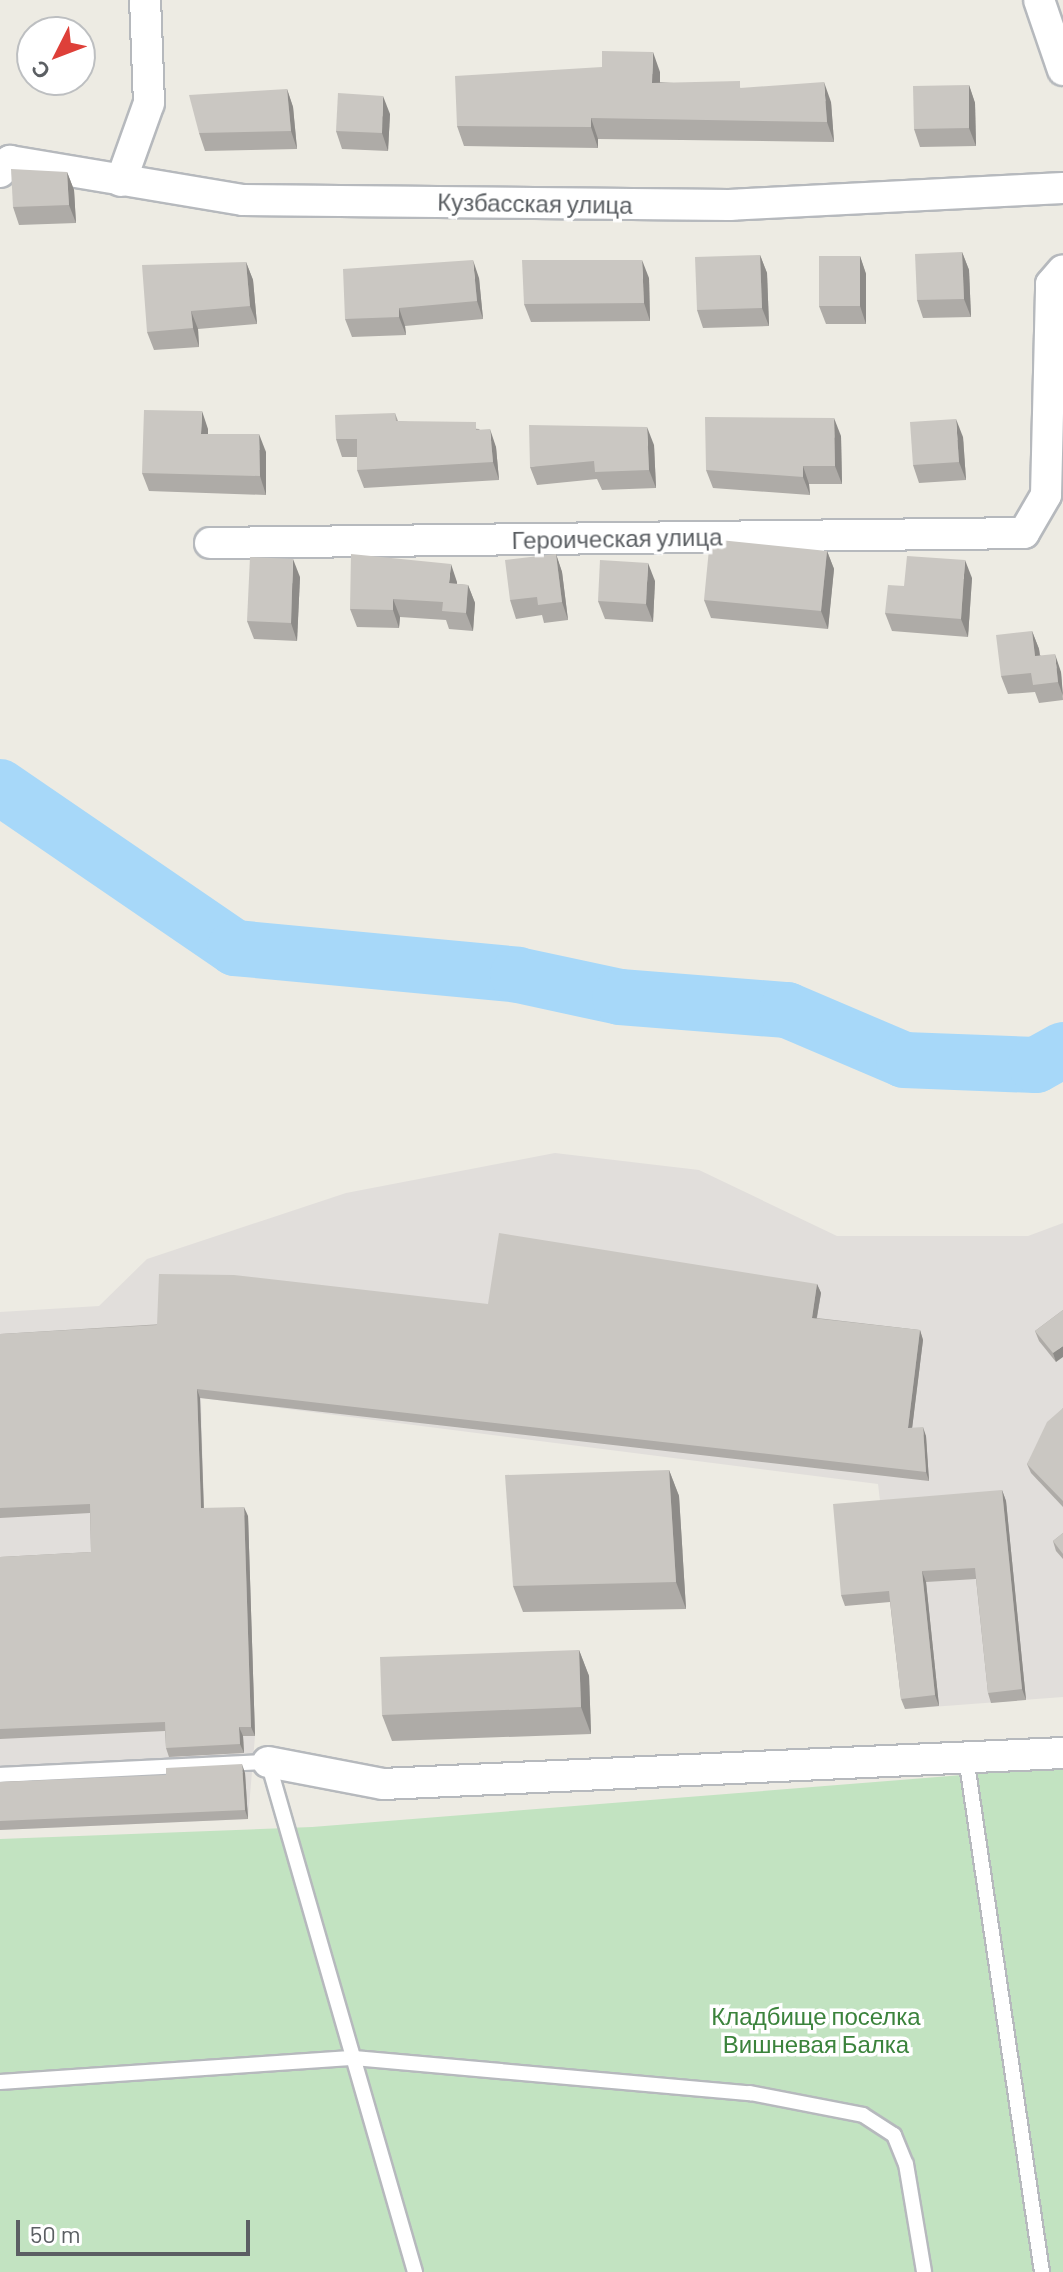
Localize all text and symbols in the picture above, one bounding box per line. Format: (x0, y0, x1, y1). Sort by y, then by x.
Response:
north arrow (16, 16, 96, 96)
text: С (25, 56, 55, 85)
street label: Кузбасская улица (437, 187, 633, 219)
street label: Героическая улица (511, 522, 723, 554)
park label: Кладбище поселка Вишневая Балка (711, 2002, 921, 2058)
scale bar (20, 2204, 254, 2254)
text: 50 m (30, 2219, 81, 2248)

